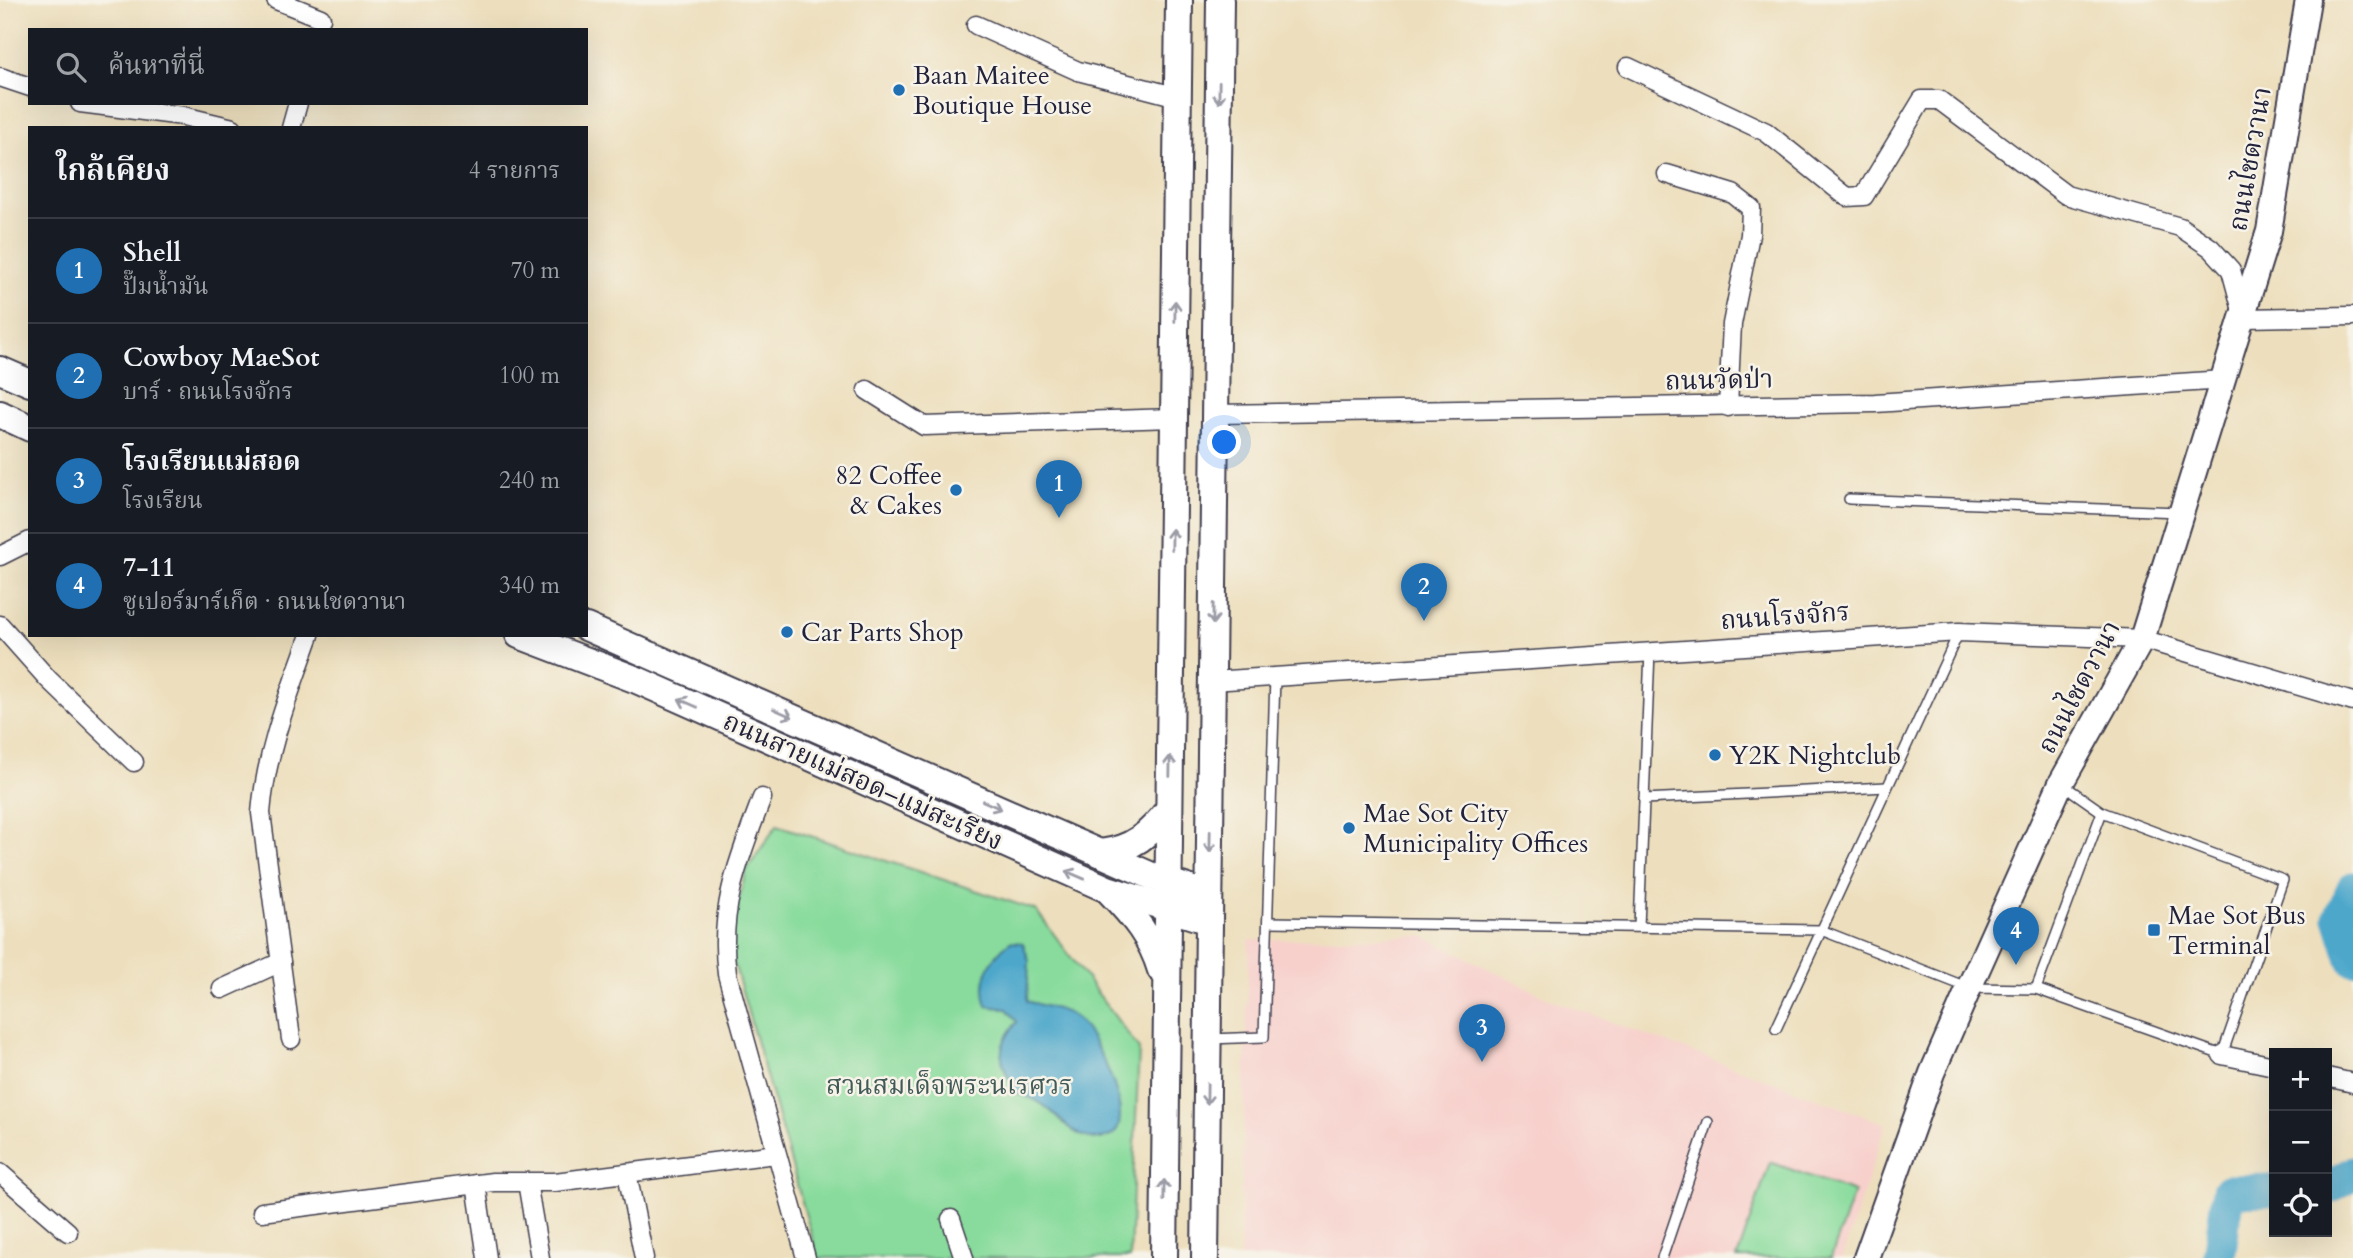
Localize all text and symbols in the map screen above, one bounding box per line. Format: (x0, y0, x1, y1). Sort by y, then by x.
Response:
search box (28, 28, 588, 105)
icon: search (52, 48, 90, 86)
text: ค้นหาที่นี่ (108, 48, 205, 83)
place label: Baan Maitee Boutique House (913, 58, 1092, 123)
one-way arrow (1212, 81, 1226, 104)
marker: Baan Maitee Boutique House (891, 82, 907, 98)
street label: ถนนไชดวานา (2219, 84, 2280, 234)
text: ใกล้เคียง (56, 150, 170, 191)
text: 4 รายการ (469, 155, 560, 186)
text: Shell (123, 235, 181, 270)
text: 1 (73, 255, 85, 286)
text: 70 m (511, 255, 560, 286)
text: ปั๊มน้ำมัน (123, 271, 208, 302)
one-way arrow (1168, 300, 1182, 323)
text: Cowboy MaeSot (123, 340, 320, 375)
text: 2 (73, 360, 85, 391)
text: 100 m (499, 360, 560, 391)
street label: ถนนวัดป่า (1664, 362, 1774, 398)
text: บาร์ · ถนนโรงจักร (123, 376, 293, 407)
your location (1207, 425, 1241, 459)
text: โรงเรียนแม่สอด (123, 444, 301, 479)
place label: 82 Coffee & Cakes (835, 458, 942, 523)
pin: 1 (1036, 460, 1082, 518)
text: 3 (73, 465, 85, 496)
text: 240 m (499, 465, 560, 496)
marker: 82 Coffee & Cakes (948, 482, 964, 498)
text: โรงเรียน (123, 485, 203, 516)
one-way arrow (1165, 528, 1179, 551)
text: 7-11 (123, 550, 175, 585)
pin: 2 (1401, 563, 1447, 621)
text: 4 (73, 570, 85, 601)
text: 340 m (499, 570, 560, 601)
text: ซูเปอร์มาร์เก็ต · ถนนไชดวานา (123, 586, 406, 617)
street label: ถนนโรงจักร (1719, 593, 1851, 638)
one-way arrow (1206, 602, 1219, 625)
street label: ถนนไชดวานา (2028, 614, 2129, 760)
place label: Car Parts Shop (801, 615, 964, 650)
marker: Car Parts Shop (779, 624, 795, 640)
one-way arrow (678, 696, 699, 709)
street label: ถนนสายแม่สอด–แม่สะเรียง (717, 703, 1009, 859)
one-way arrow (772, 707, 794, 720)
place label: Y2K Nightclub (1729, 738, 1901, 773)
marker: Y2K Nightclub (1707, 747, 1723, 763)
one-way arrow (1163, 755, 1176, 778)
place label: Mae Sot City Municipality Offices (1363, 796, 1588, 861)
one-way arrow (980, 799, 1002, 812)
marker: Mae Sot City Municipality Offices (1341, 820, 1357, 836)
one-way arrow (1203, 830, 1217, 853)
one-way arrow (1065, 868, 1086, 881)
place label: Mae Sot Bus Terminal (2168, 898, 2305, 963)
pin: 4 (1993, 907, 2039, 965)
marker: Mae Sot Bus Terminal (2146, 922, 2162, 938)
pin: 3 (1459, 1004, 1505, 1062)
map controls (2269, 1048, 2332, 1237)
button: + (2269, 1048, 2332, 1111)
park label: สวนสมเด็จพระนเรศวร (826, 1068, 1072, 1103)
one-way arrow (1200, 1082, 1214, 1105)
button: − (2269, 1111, 2332, 1174)
button: locate (2269, 1174, 2332, 1237)
one-way arrow (1158, 1179, 1171, 1202)

